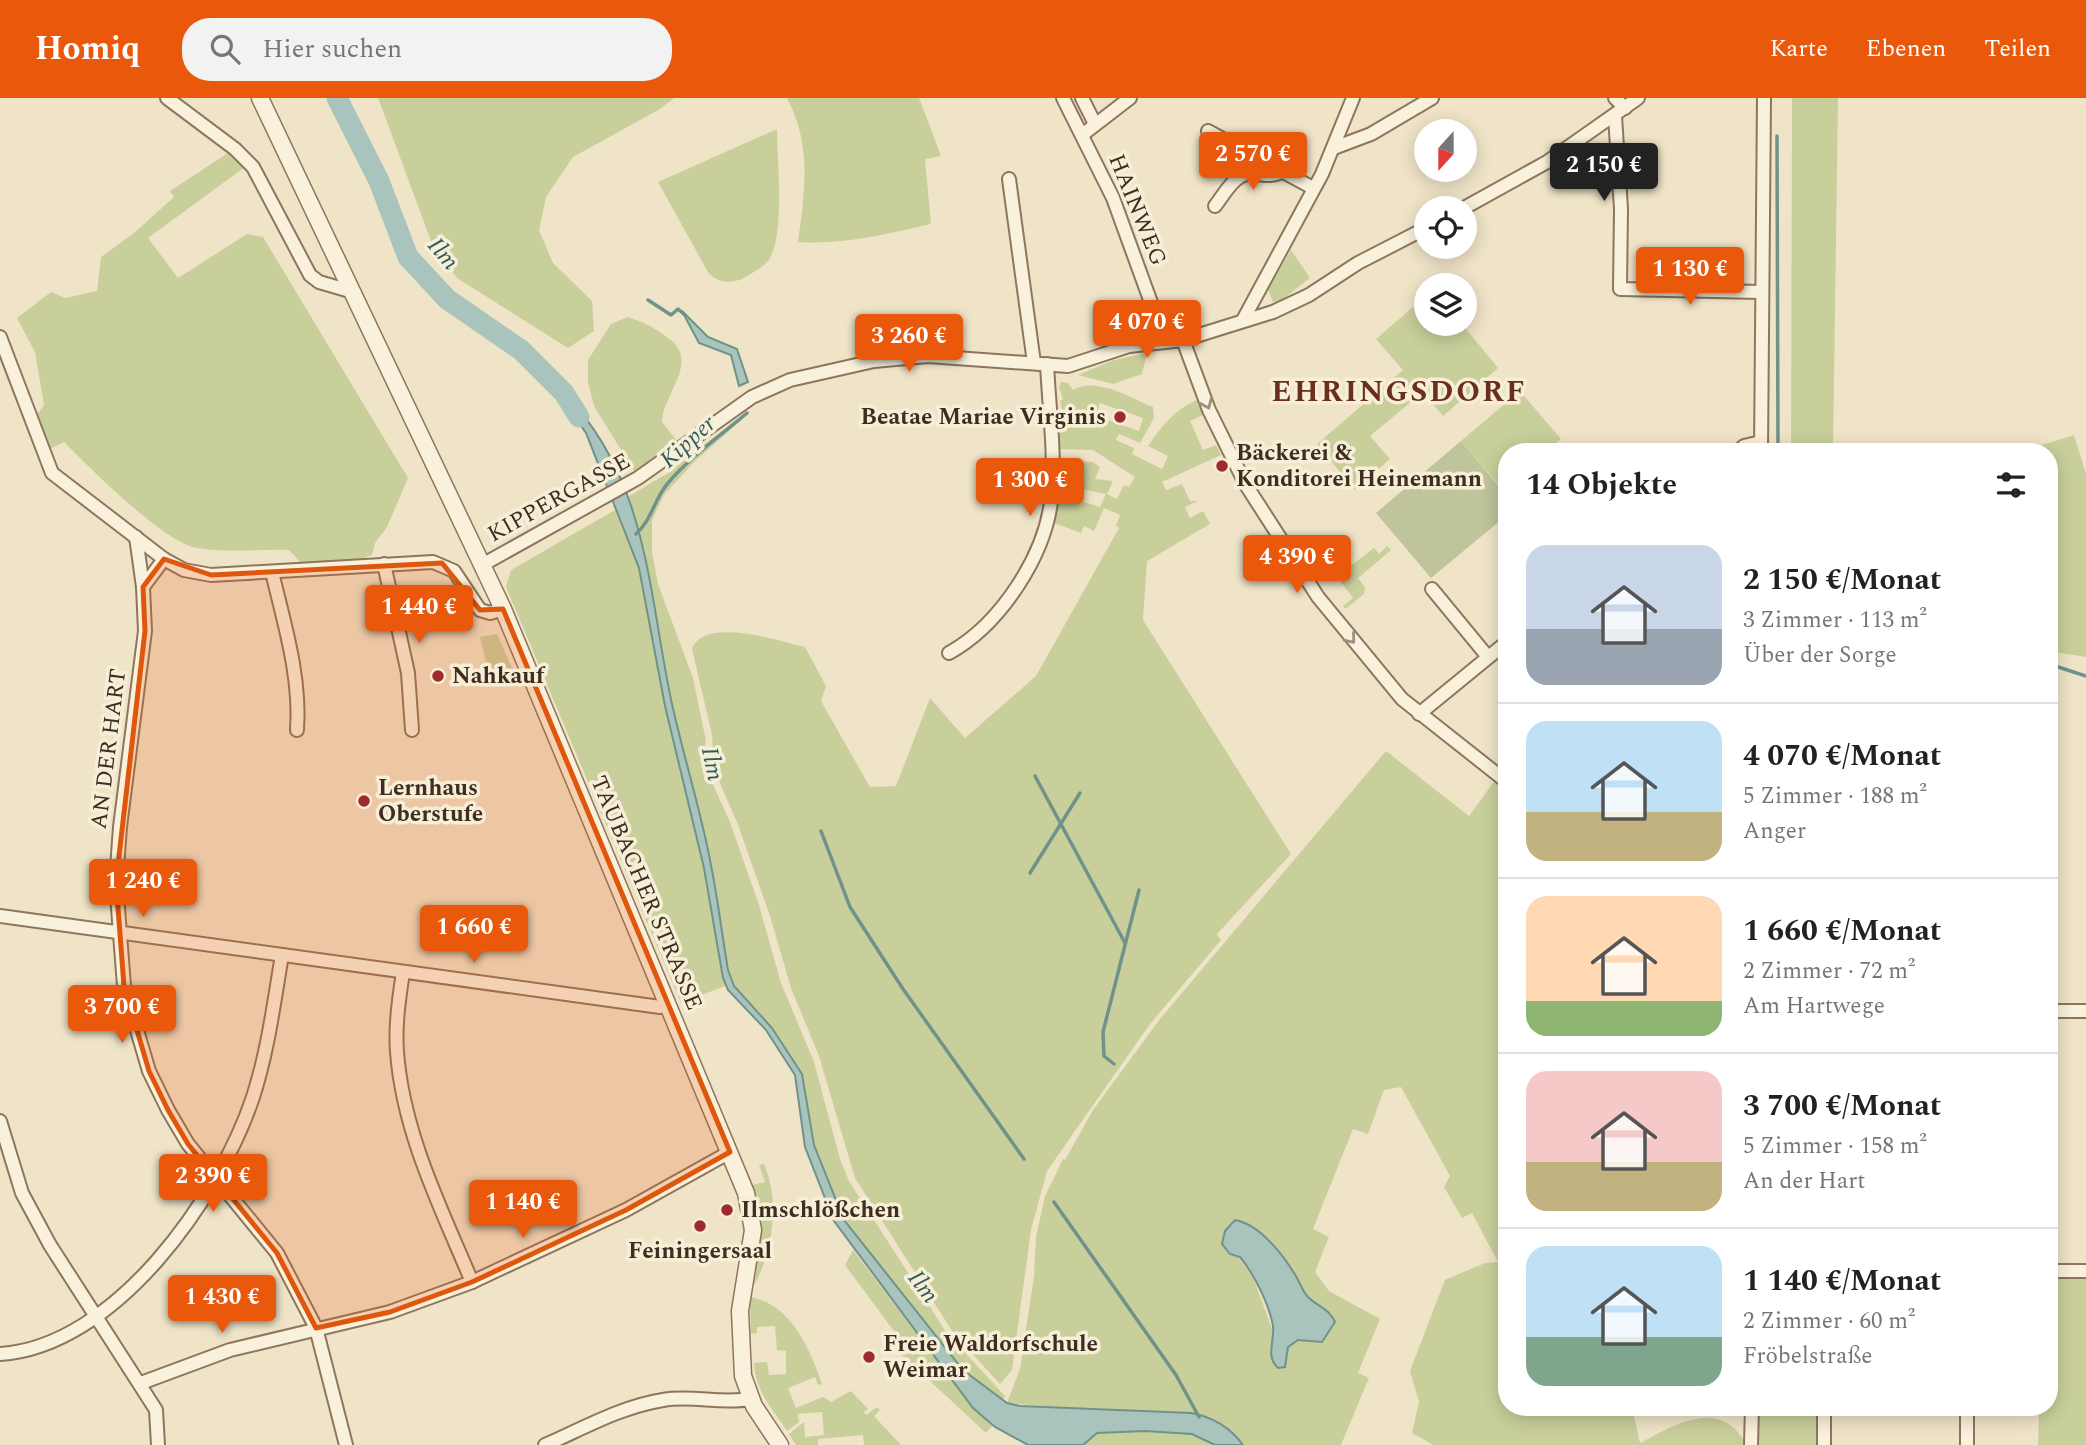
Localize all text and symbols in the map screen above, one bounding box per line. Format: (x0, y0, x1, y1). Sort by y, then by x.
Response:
search box (182, 18, 672, 81)
text: Homiq (35, 24, 140, 74)
text: Hier suchen (262, 29, 402, 69)
icon: search (206, 30, 244, 68)
text: Karte (1770, 31, 1828, 67)
text: Ebenen (1866, 31, 1946, 67)
text: Teilen (1984, 31, 2051, 67)
north arrow (1414, 119, 1477, 182)
map controls (1414, 119, 1477, 336)
pin: 2 570 € (1188, 132, 1318, 192)
text: 2 570 € (1215, 137, 1291, 172)
pin: 2 150 € (1539, 144, 1669, 203)
text: 2 150 € (1566, 148, 1642, 183)
street label: HAINWEG (1099, 149, 1175, 271)
button: locate (1414, 196, 1477, 259)
water label: Ilm (418, 230, 468, 279)
pin: 1 130 € (1625, 248, 1755, 307)
text: 1 130 € (1652, 252, 1728, 287)
button: layers (1414, 273, 1477, 336)
pin: 4 070 € (1082, 300, 1212, 360)
text: 4 070 € (1109, 305, 1185, 340)
pin: 3 260 € (844, 314, 974, 374)
text: 3 260 € (871, 319, 947, 354)
district label: EHRINGSDORF (1271, 369, 1527, 415)
one-way arrow (1199, 396, 1213, 409)
place label: Beatae Mariae Virginis (860, 400, 1106, 435)
water label: Kipper (652, 406, 725, 477)
marker: Beatae Mariae Virginis (1112, 409, 1128, 425)
place label: Bäckerei & Konditorei Heinemann (1236, 436, 1482, 497)
street label: KIPPERGASSE (481, 444, 637, 552)
pin: 1 300 € (965, 458, 1095, 518)
marker: Bäckerei & Konditorei Heinemann (1214, 458, 1230, 474)
text: 14 Objekte (1526, 462, 1677, 508)
text: 1 300 € (992, 463, 1068, 498)
icon: filters (1992, 466, 2030, 504)
pin: 4 390 € (1232, 536, 1362, 595)
text: 4 390 € (1259, 540, 1335, 575)
text: 2 150 €/Monat (1743, 557, 1941, 603)
icon: home (1582, 573, 1666, 657)
pin: 1 440 € (354, 586, 484, 645)
text: 1 440 € (381, 590, 457, 625)
text: 3 Zimmer · 113 m² (1743, 603, 1927, 638)
one-way arrow (1343, 630, 1355, 643)
text: Über der Sorge (1743, 638, 1897, 673)
place label: Nahkauf (452, 659, 546, 694)
street label: AN DER HART (82, 667, 136, 831)
marker: Nahkauf (430, 668, 446, 684)
text: 4 070 €/Monat (1743, 733, 1941, 779)
water label: Ilm (691, 744, 733, 785)
icon: home (1582, 749, 1666, 833)
street label: TAUBACHER STRASSE (581, 770, 711, 1016)
place label: Lernhaus Oberstufe (378, 771, 483, 832)
text: 5 Zimmer · 188 m² (1743, 779, 1927, 814)
marker: Lernhaus Oberstufe (356, 793, 372, 809)
text: Anger (1743, 814, 1806, 849)
pin: 1 240 € (78, 860, 208, 919)
text: 1 240 € (105, 864, 181, 899)
pin: 1 660 € (409, 906, 539, 965)
text: 1 660 €/Monat (1743, 908, 1941, 954)
text: 1 660 € (436, 910, 512, 945)
icon: home (1582, 924, 1666, 1008)
text: 2 Zimmer · 72 m² (1743, 954, 1915, 989)
pin: 3 700 € (57, 986, 187, 1045)
text: Am Hartwege (1743, 989, 1885, 1024)
text: 3 700 € (84, 990, 160, 1025)
text: 3 700 €/Monat (1743, 1083, 1941, 1129)
icon: home (1582, 1099, 1666, 1183)
text: 5 Zimmer · 158 m² (1743, 1129, 1927, 1164)
pin: 2 390 € (148, 1154, 278, 1214)
text: 2 390 € (175, 1159, 251, 1194)
text: An der Hart (1743, 1164, 1865, 1199)
pin: 1 140 € (458, 1180, 588, 1240)
text: 1 140 € (485, 1185, 561, 1220)
place label: Ilmschlößchen (741, 1193, 900, 1228)
marker: Ilmschlößchen (719, 1202, 735, 1218)
marker: Feiningersaal (692, 1218, 708, 1234)
place label: Feiningersaal (628, 1234, 772, 1269)
text: 1 140 €/Monat (1743, 1258, 1941, 1304)
water label: Ilm (899, 1263, 948, 1312)
icon: home (1582, 1274, 1666, 1358)
pin: 1 430 € (157, 1276, 287, 1335)
text: 1 430 € (184, 1280, 260, 1315)
text: 2 Zimmer · 60 m² (1743, 1304, 1915, 1339)
place label: Freie Waldorfschule Weimar (883, 1327, 1098, 1388)
text: Fröbelstraße (1743, 1339, 1872, 1374)
marker: Freie Waldorfschule Weimar (861, 1349, 877, 1365)

